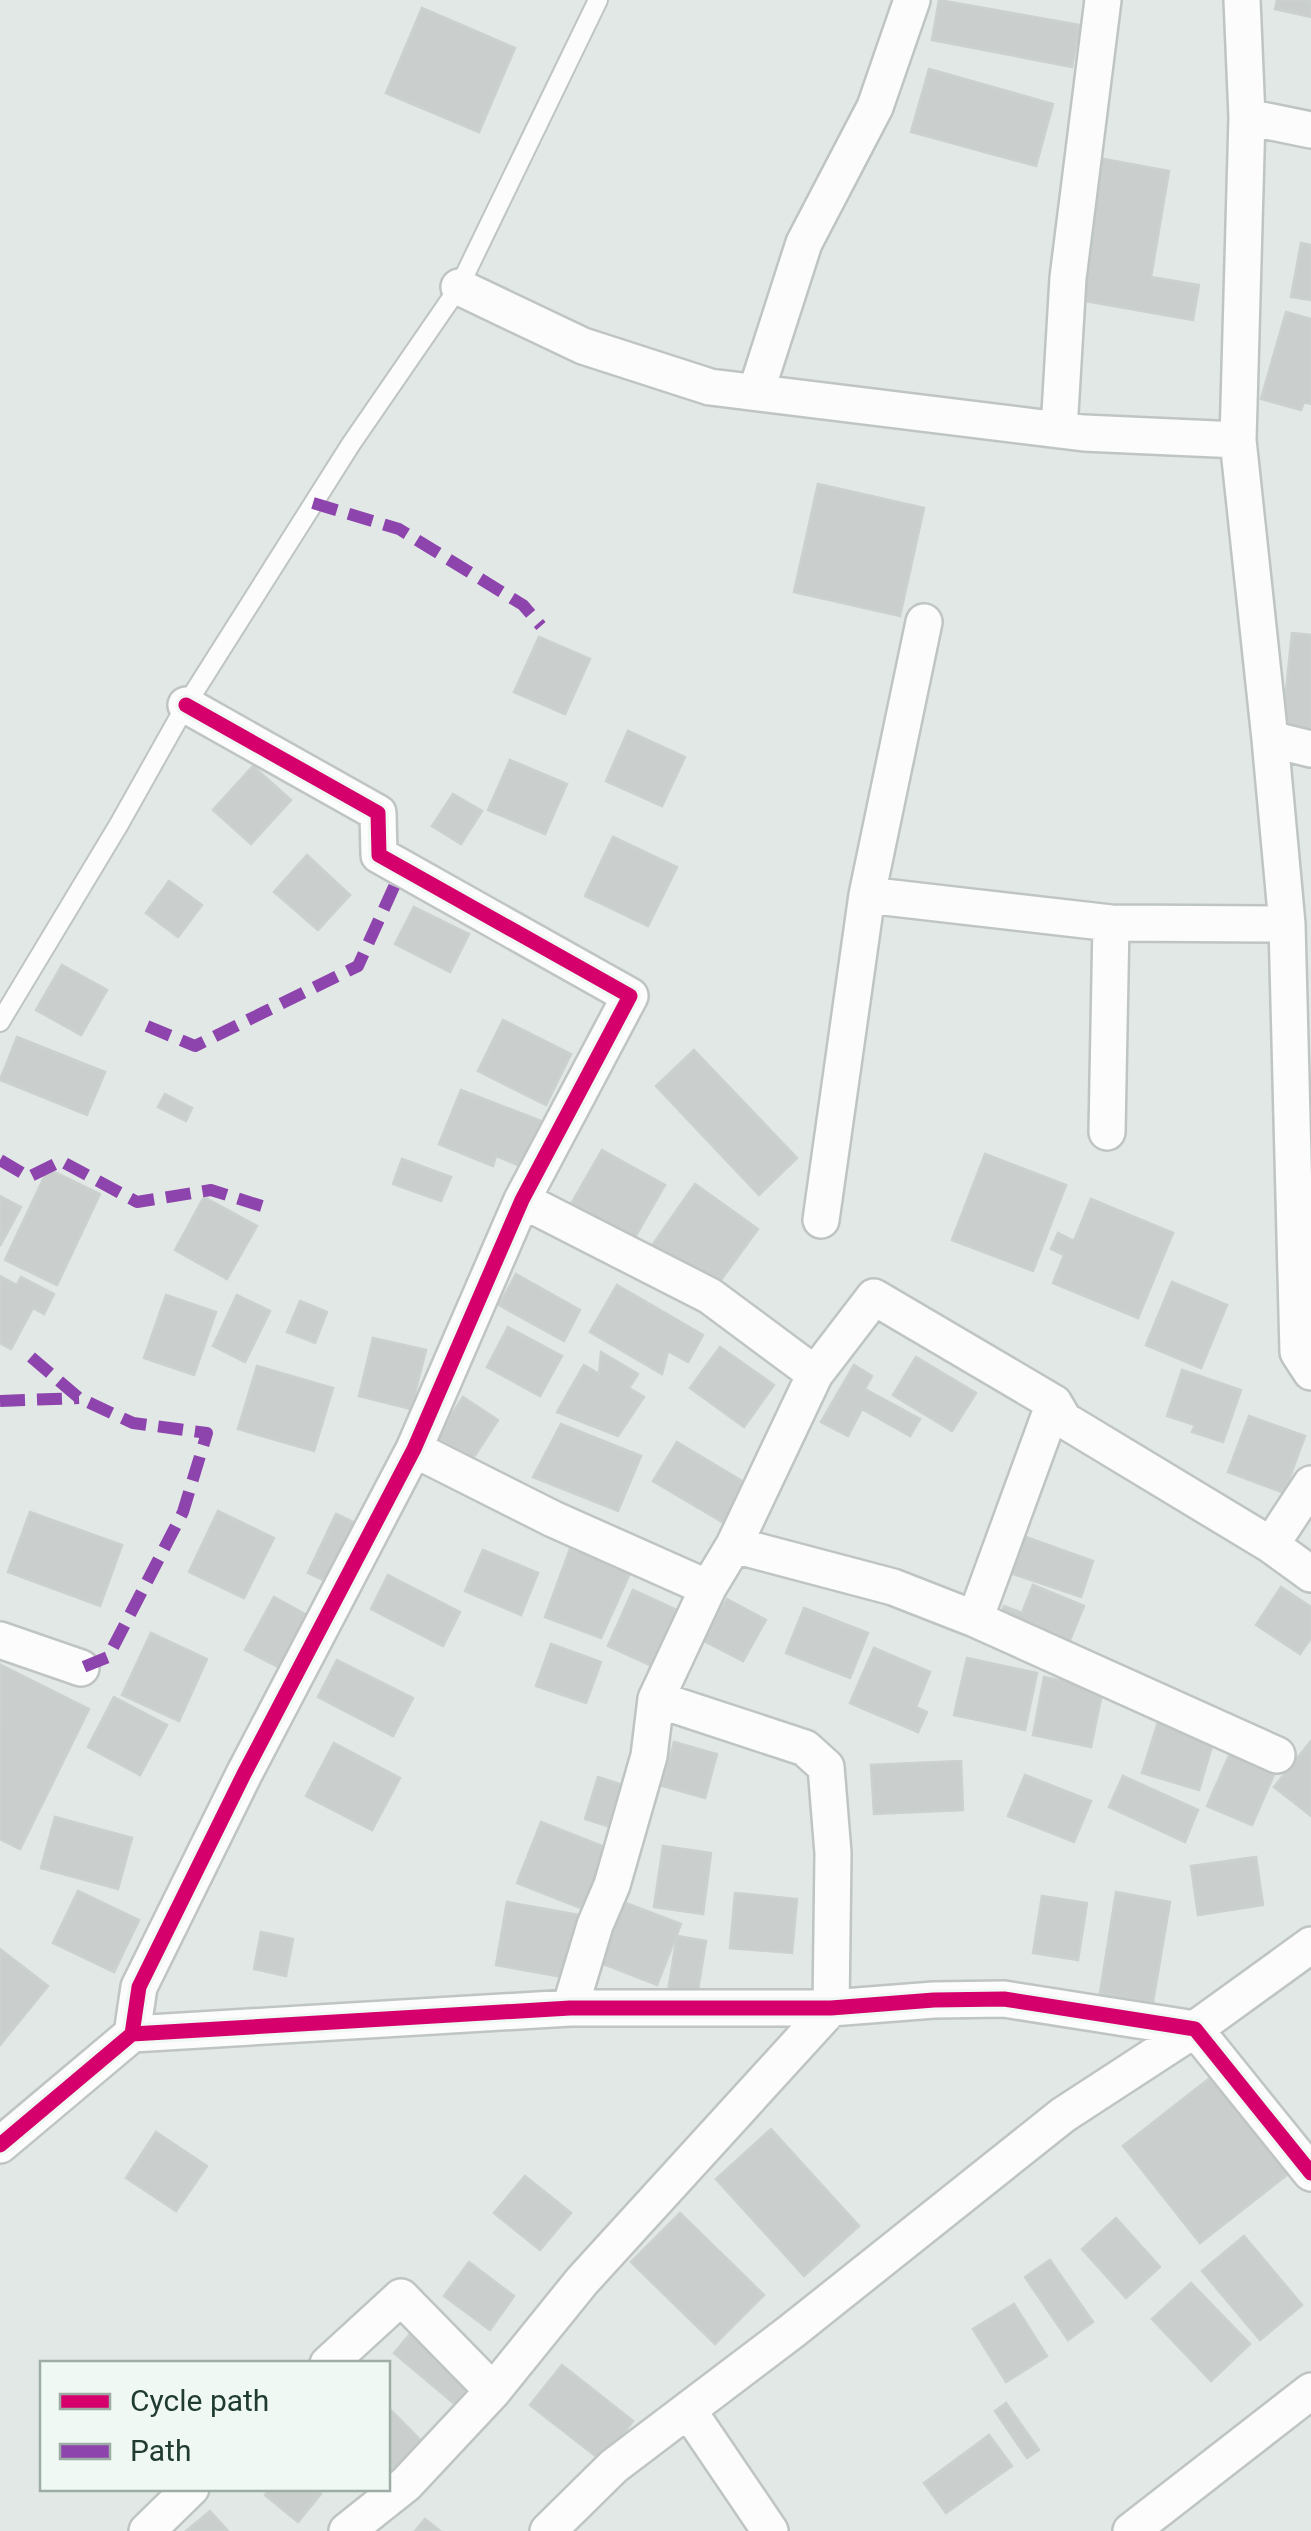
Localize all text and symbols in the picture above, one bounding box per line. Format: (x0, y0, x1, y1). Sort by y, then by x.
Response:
legend (40, 2361, 390, 2491)
text: Cycle path (130, 2383, 269, 2418)
text: Path (130, 2433, 191, 2468)

